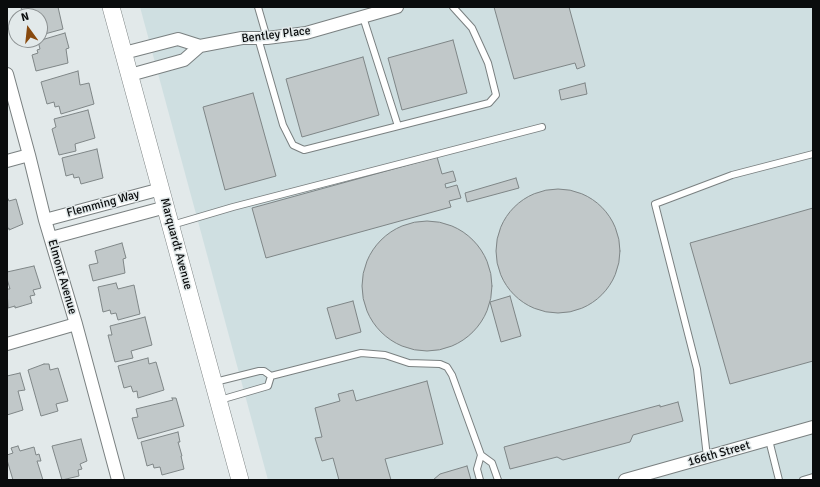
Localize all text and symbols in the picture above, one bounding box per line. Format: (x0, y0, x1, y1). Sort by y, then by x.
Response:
north arrow (8, 8, 48, 48)
text: N (20, 10, 30, 24)
street label: Bentley Place (241, 24, 311, 46)
street label: Flemming Way (65, 187, 141, 221)
street label: Marquardt Avenue (157, 197, 195, 291)
street label: Elmont Avenue (44, 238, 80, 316)
street label: 166th Street (686, 438, 752, 470)

